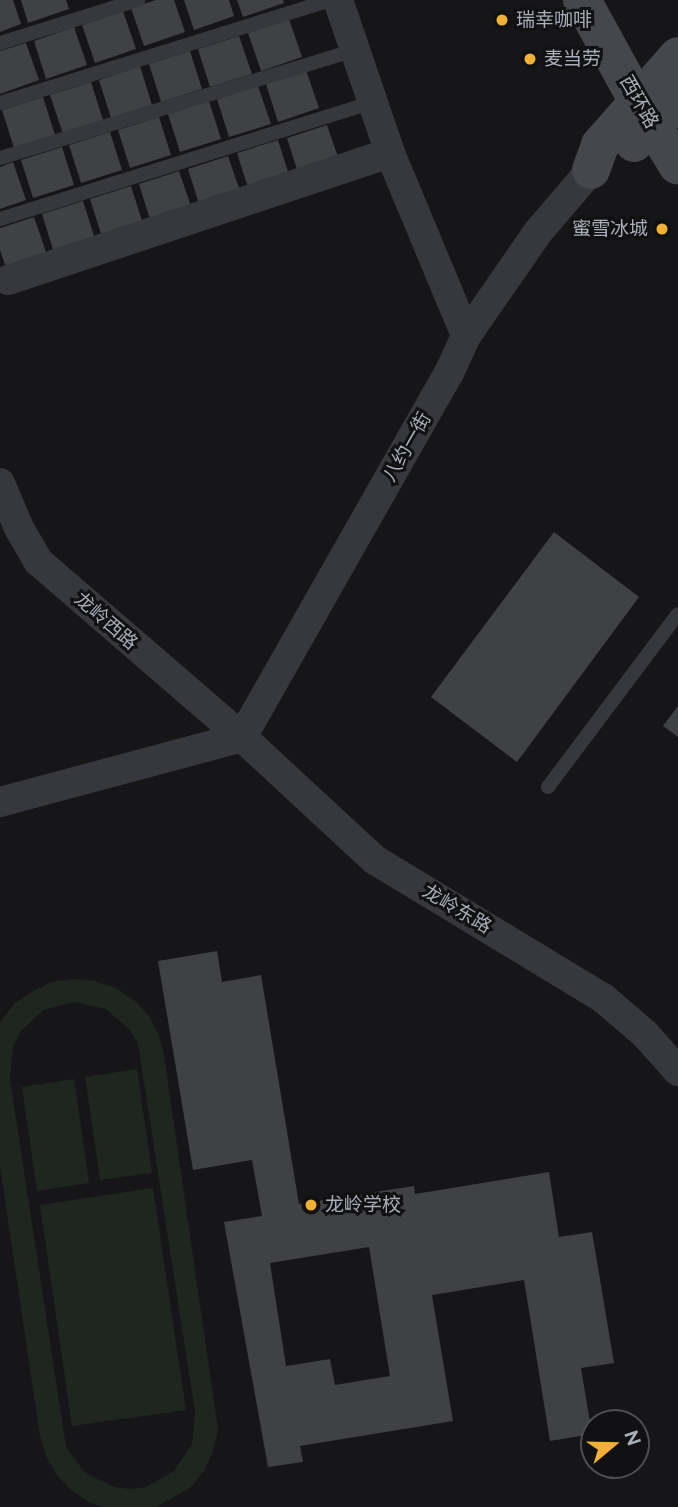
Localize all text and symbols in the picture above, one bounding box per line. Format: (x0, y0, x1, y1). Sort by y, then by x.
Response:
place label: 瑞幸咖啡 (516, 9, 592, 31)
marker: 瑞幸咖啡 (494, 12, 510, 28)
place label: 麦当劳 (544, 48, 601, 70)
marker: 麦当劳 (522, 51, 538, 67)
street label: 西环路 (615, 72, 663, 132)
place label: 蜜雪冰城 (572, 218, 648, 240)
marker: 蜜雪冰城 (654, 221, 670, 237)
street label: 八约一街 (378, 408, 436, 486)
street label: 龙岭西路 (70, 587, 142, 655)
street label: 龙岭东路 (419, 880, 495, 938)
place label: 龙岭学校 (325, 1194, 401, 1216)
marker: 龙岭学校 (303, 1197, 319, 1213)
north arrow (580, 1409, 650, 1479)
text: N (620, 1427, 646, 1448)

